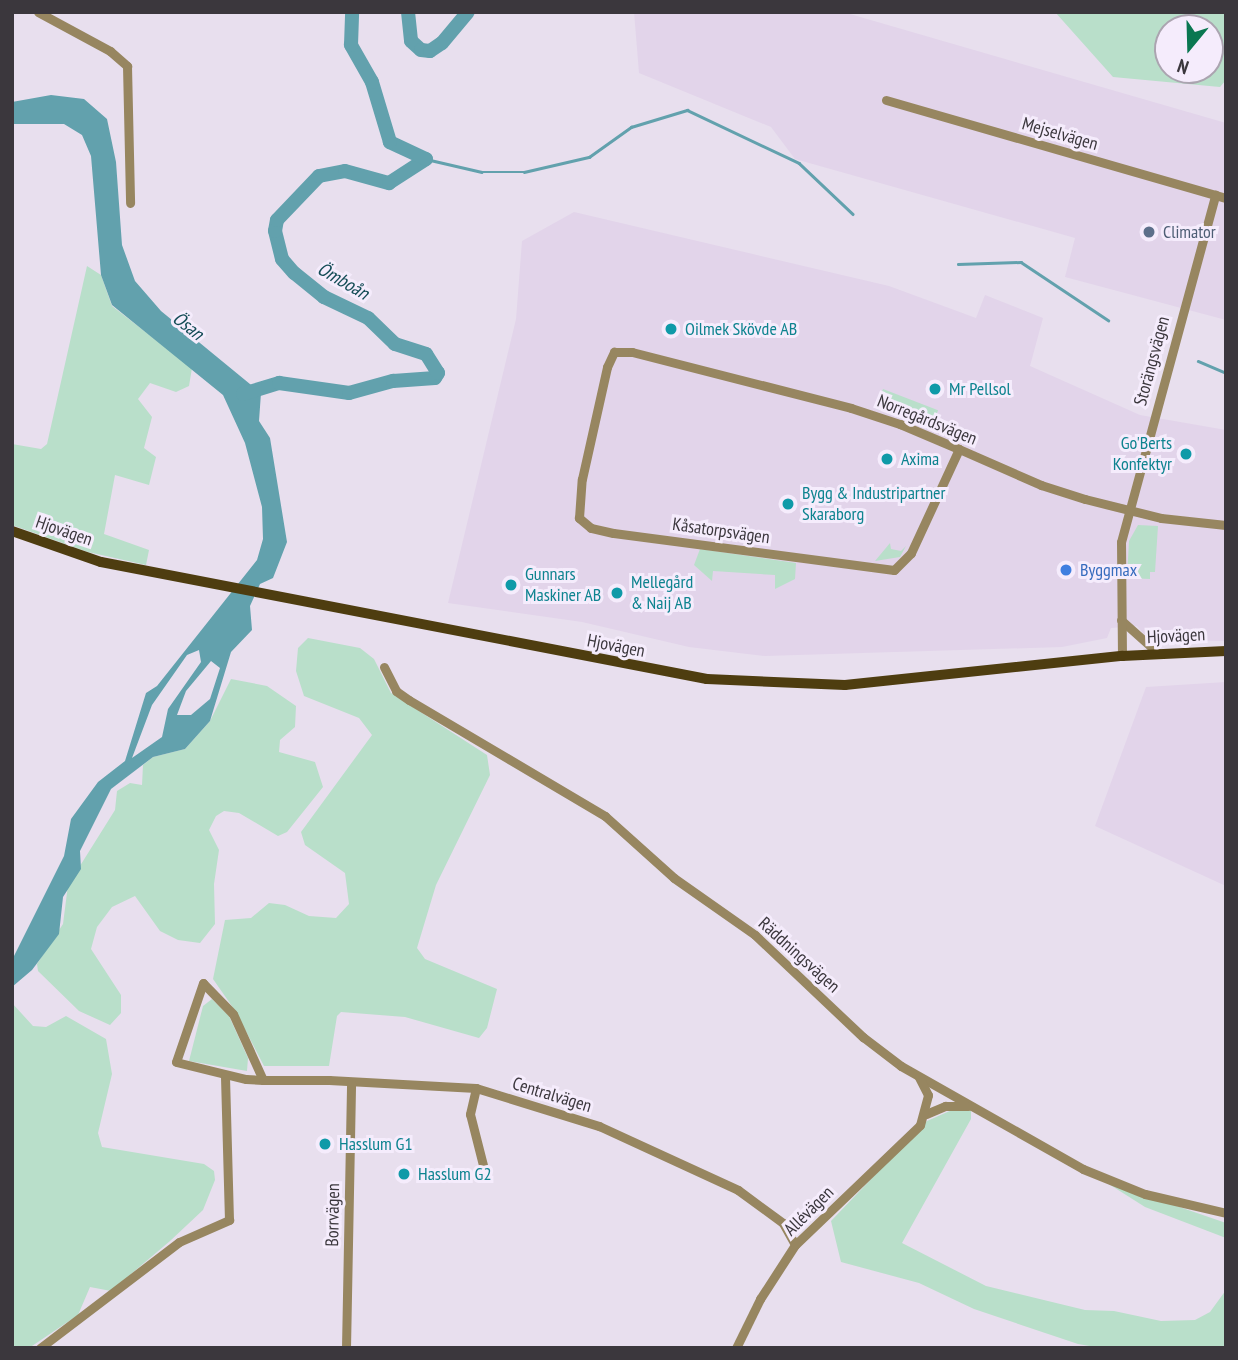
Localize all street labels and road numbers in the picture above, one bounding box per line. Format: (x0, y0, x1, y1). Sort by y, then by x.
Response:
street label: Mejselvägen (1020, 113, 1100, 155)
street label: Storängsvägen (1130, 314, 1174, 408)
street label: Norregårdsvägen (874, 390, 980, 450)
street label: Hjovägen (33, 511, 95, 551)
street label: Kåsatorpsvägen (671, 513, 771, 549)
street label: Hjovägen (1146, 624, 1206, 648)
street label: Hjovägen (585, 630, 647, 662)
street label: Räddningsvägen (754, 913, 844, 997)
street label: Centralvägen (510, 1073, 594, 1117)
street label: Allévägen (780, 1182, 838, 1240)
street label: Borrvägen (322, 1183, 344, 1247)

